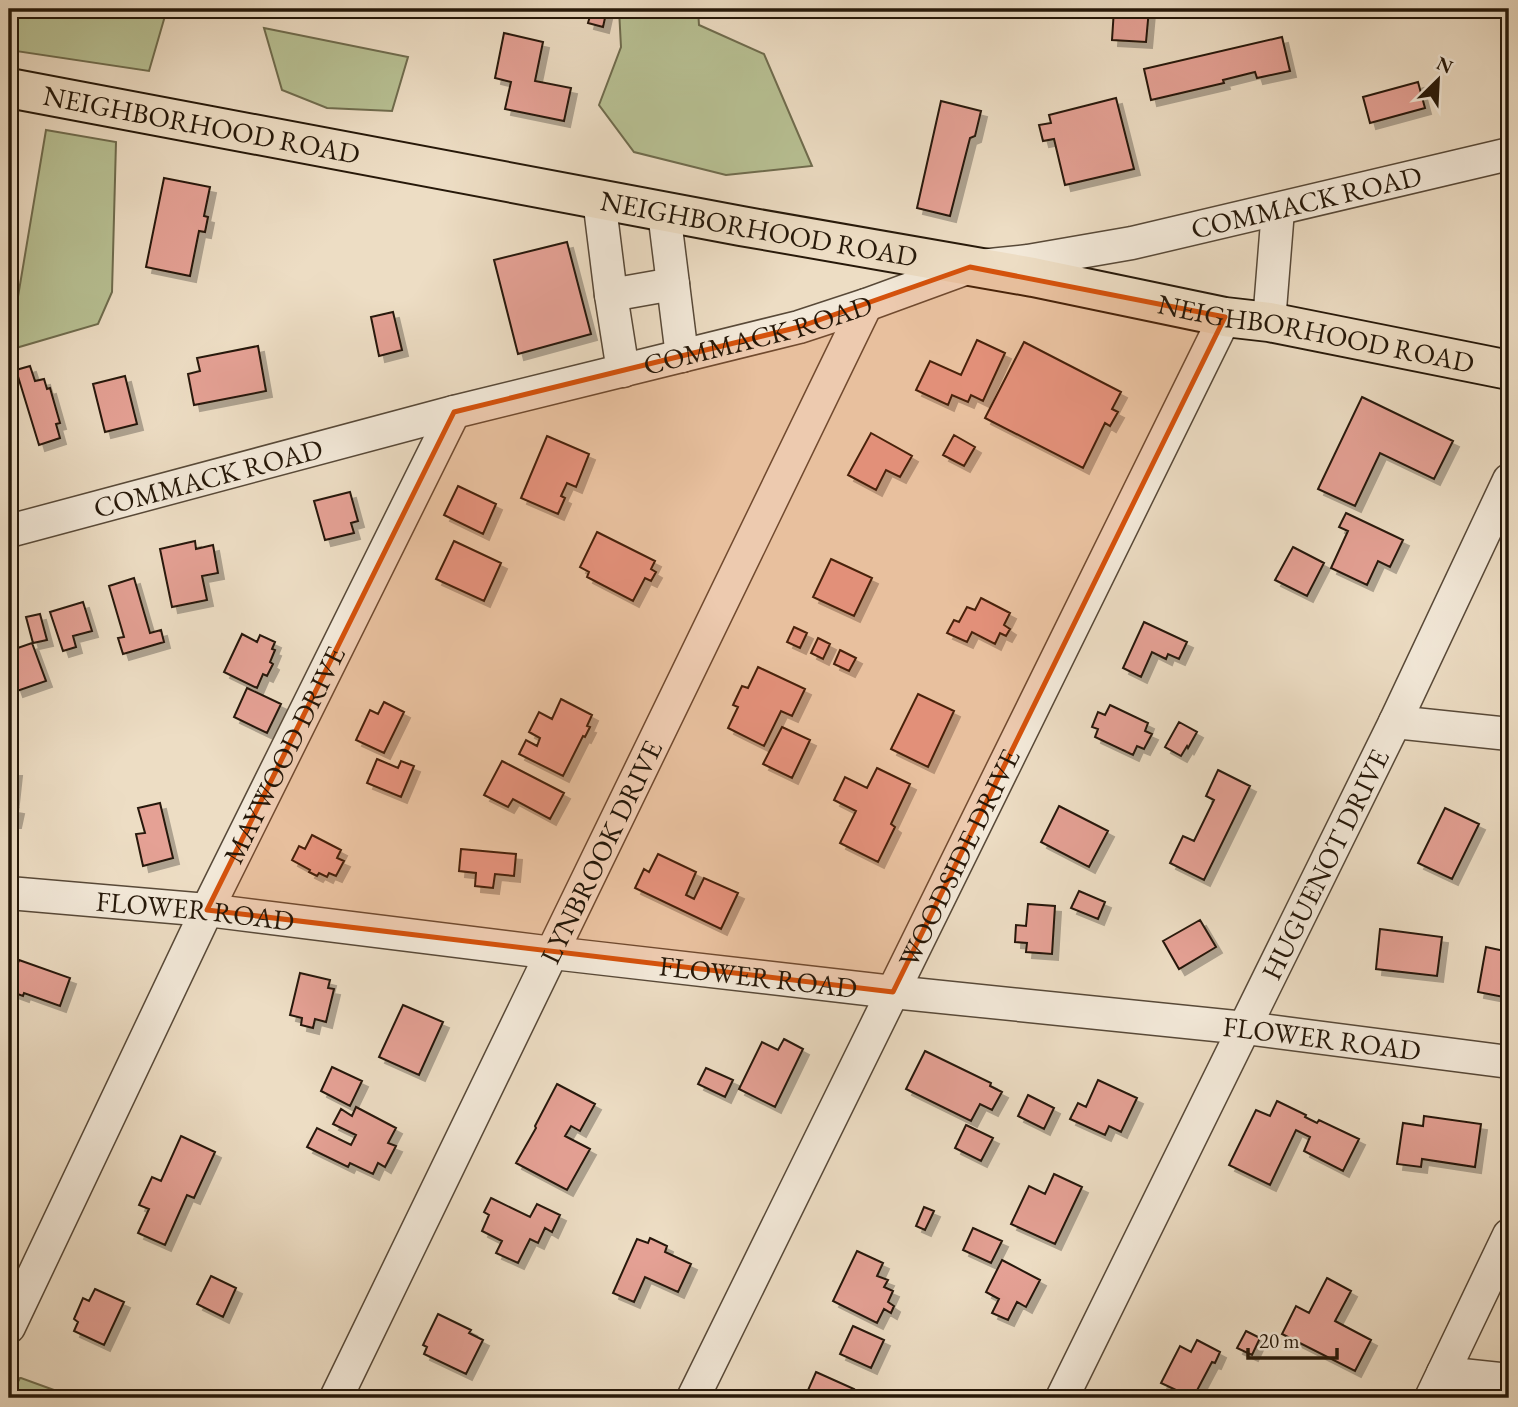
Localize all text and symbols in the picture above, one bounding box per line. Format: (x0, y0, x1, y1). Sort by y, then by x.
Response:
north arrow (1402, 46, 1472, 116)
text: N (1433, 50, 1457, 80)
street label: NEIGHBORHOOD ROAD (40, 77, 363, 172)
street label: COMMACK ROAD (1187, 157, 1425, 247)
street label: NEIGHBORHOOD ROAD (597, 182, 920, 275)
street label: NEIGHBORHOOD ROAD (1155, 285, 1478, 381)
street label: COMMACK ROAD (639, 286, 877, 383)
street label: COMMACK ROAD (89, 430, 327, 526)
street label: MAYWOOD DRIVE (215, 640, 353, 869)
street label: LYNBROOK DRIVE (531, 734, 670, 969)
street label: WOODSIDE DRIVE (890, 743, 1028, 973)
street label: HUGUENOT DRIVE (1253, 743, 1397, 986)
street label: FLOWER ROAD (95, 883, 296, 939)
street label: FLOWER ROAD (657, 947, 859, 1006)
street label: FLOWER ROAD (1221, 1008, 1423, 1068)
scale bar (1248, 1316, 1338, 1360)
text: 20 m (1259, 1327, 1300, 1354)

